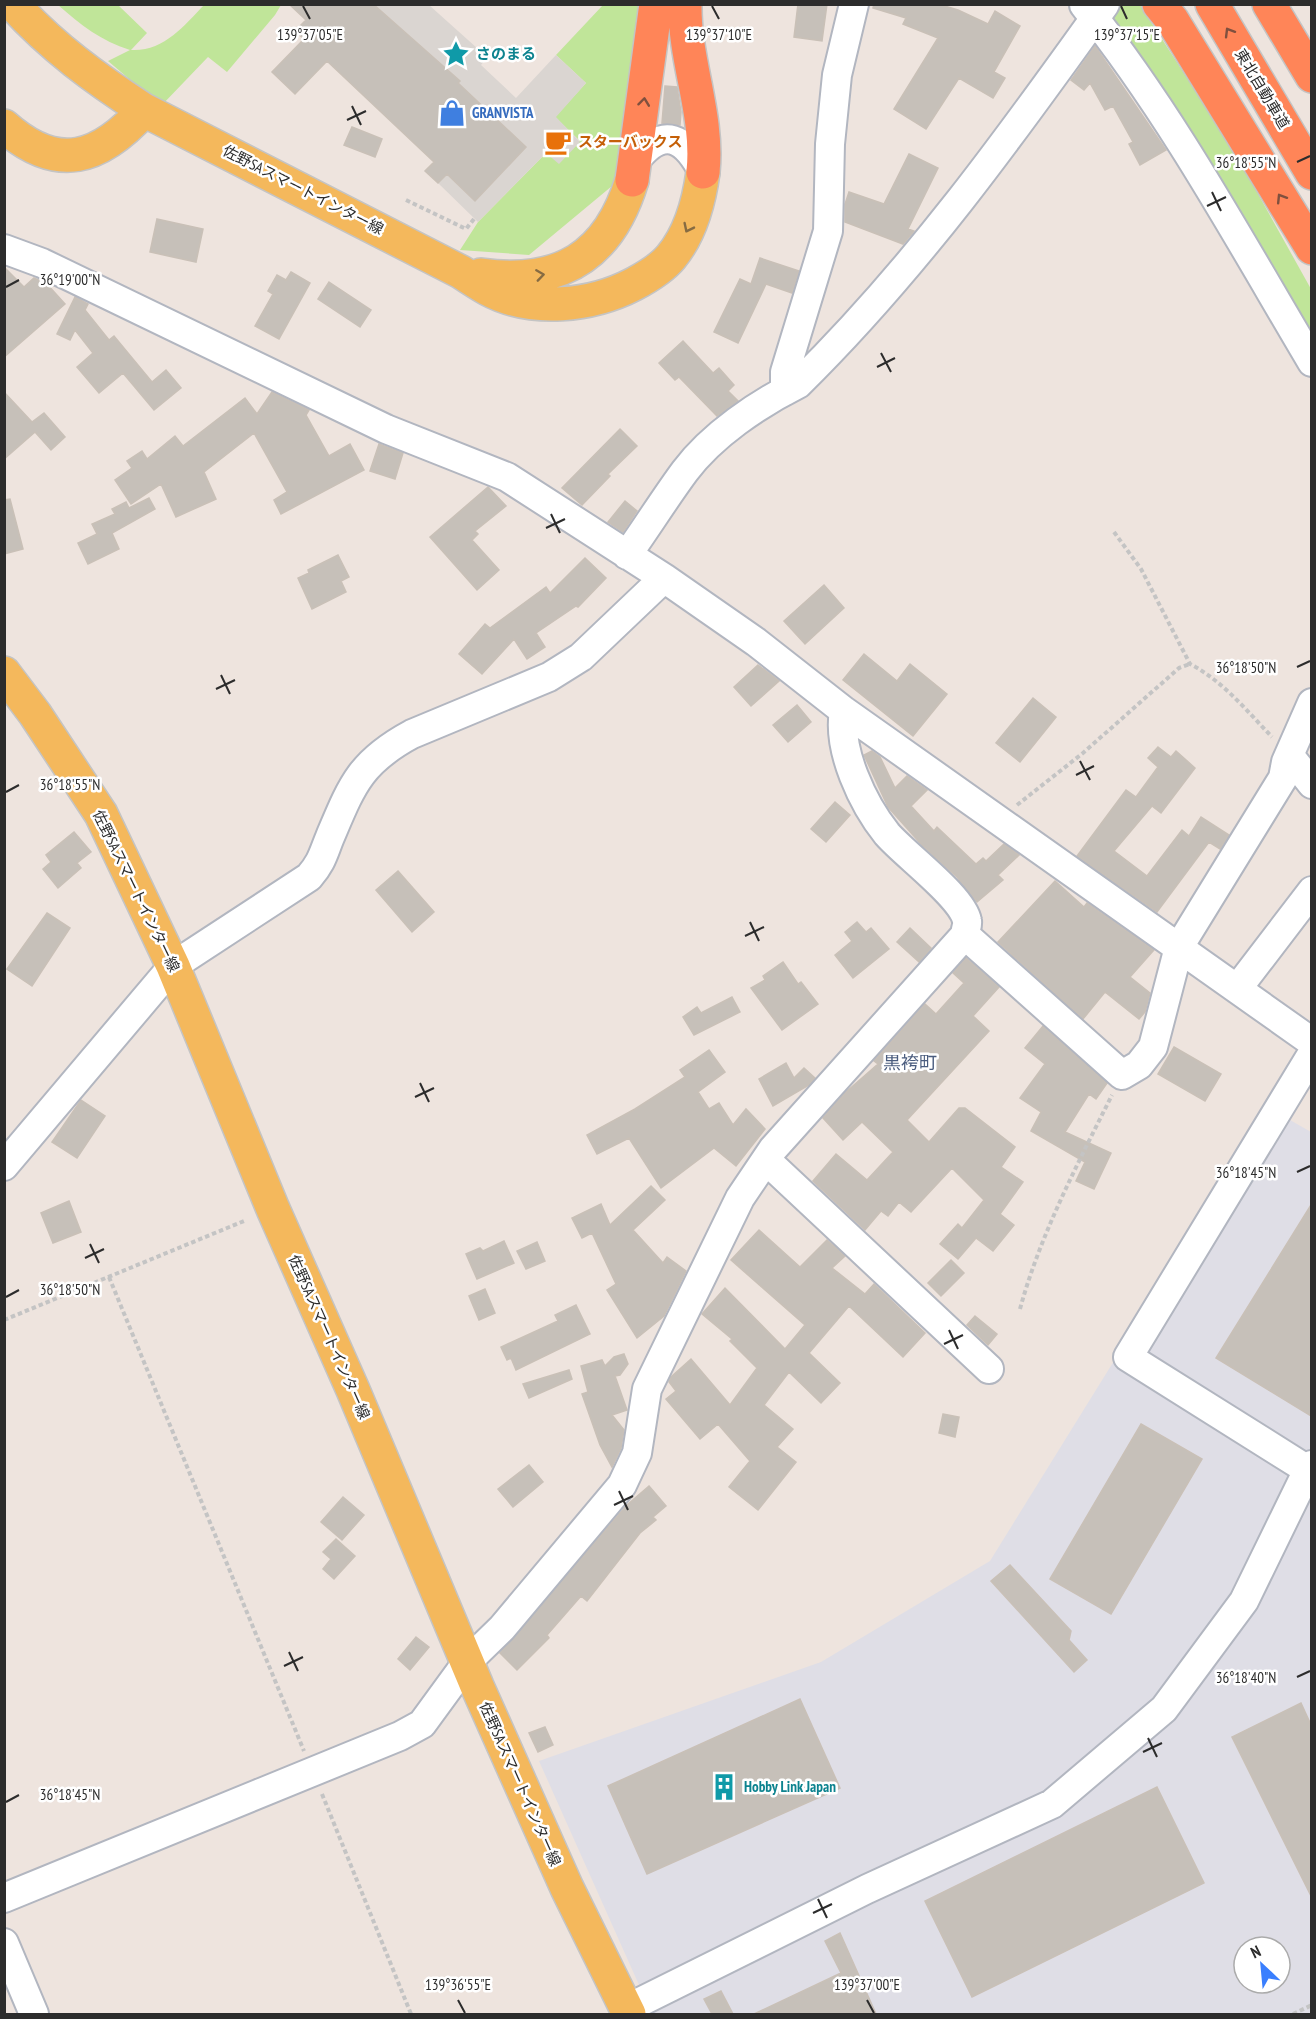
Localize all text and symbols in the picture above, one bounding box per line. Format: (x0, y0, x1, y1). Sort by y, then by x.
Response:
text: 139°37'05"E (277, 25, 343, 44)
text: 139°37'10"E (686, 25, 752, 44)
text: 139°37'15"E (1094, 25, 1160, 44)
one-way arrow (1225, 28, 1237, 38)
place icon: さのまる (441, 39, 471, 69)
place label: さのまる (476, 44, 536, 63)
street label: 東北自動車道 (1231, 45, 1294, 132)
one-way arrow (637, 97, 650, 106)
shop icon: GRANVISTA (437, 98, 467, 128)
place label: GRANVISTA (472, 103, 534, 122)
cafe icon: スターバックス (543, 127, 573, 157)
place label: スターバックス (578, 132, 682, 151)
street label: 佐野SAスマートインター線 (220, 141, 387, 238)
text: 36°18'55"N (1216, 153, 1276, 172)
one-way arrow (1277, 194, 1289, 204)
one-way arrow (683, 222, 695, 233)
one-way arrow (536, 269, 545, 281)
text: 36°19'00"N (40, 270, 100, 289)
text: 36°18'50"N (1216, 658, 1276, 677)
text: 36°18'55"N (40, 775, 100, 794)
street label: 佐野SAスマートインター線 (89, 807, 184, 975)
district label: 黒袴町 (883, 1051, 937, 1074)
text: 36°18'45"N (1216, 1163, 1276, 1182)
street label: 佐野SAスマートインター線 (285, 1252, 374, 1422)
text: 36°18'50"N (40, 1280, 100, 1299)
text: 36°18'40"N (1216, 1668, 1276, 1687)
street label: 佐野SAスマートインター線 (476, 1699, 565, 1869)
building icon: Hobby Link Japan (709, 1772, 739, 1802)
place label: Hobby Link Japan (744, 1777, 836, 1796)
text: 36°18'45"N (40, 1785, 100, 1804)
north arrow (1232, 1935, 1292, 1995)
text: N (1247, 1941, 1264, 1962)
text: 139°36'55"E (425, 1975, 491, 1994)
text: 139°37'00"E (834, 1975, 900, 1994)

